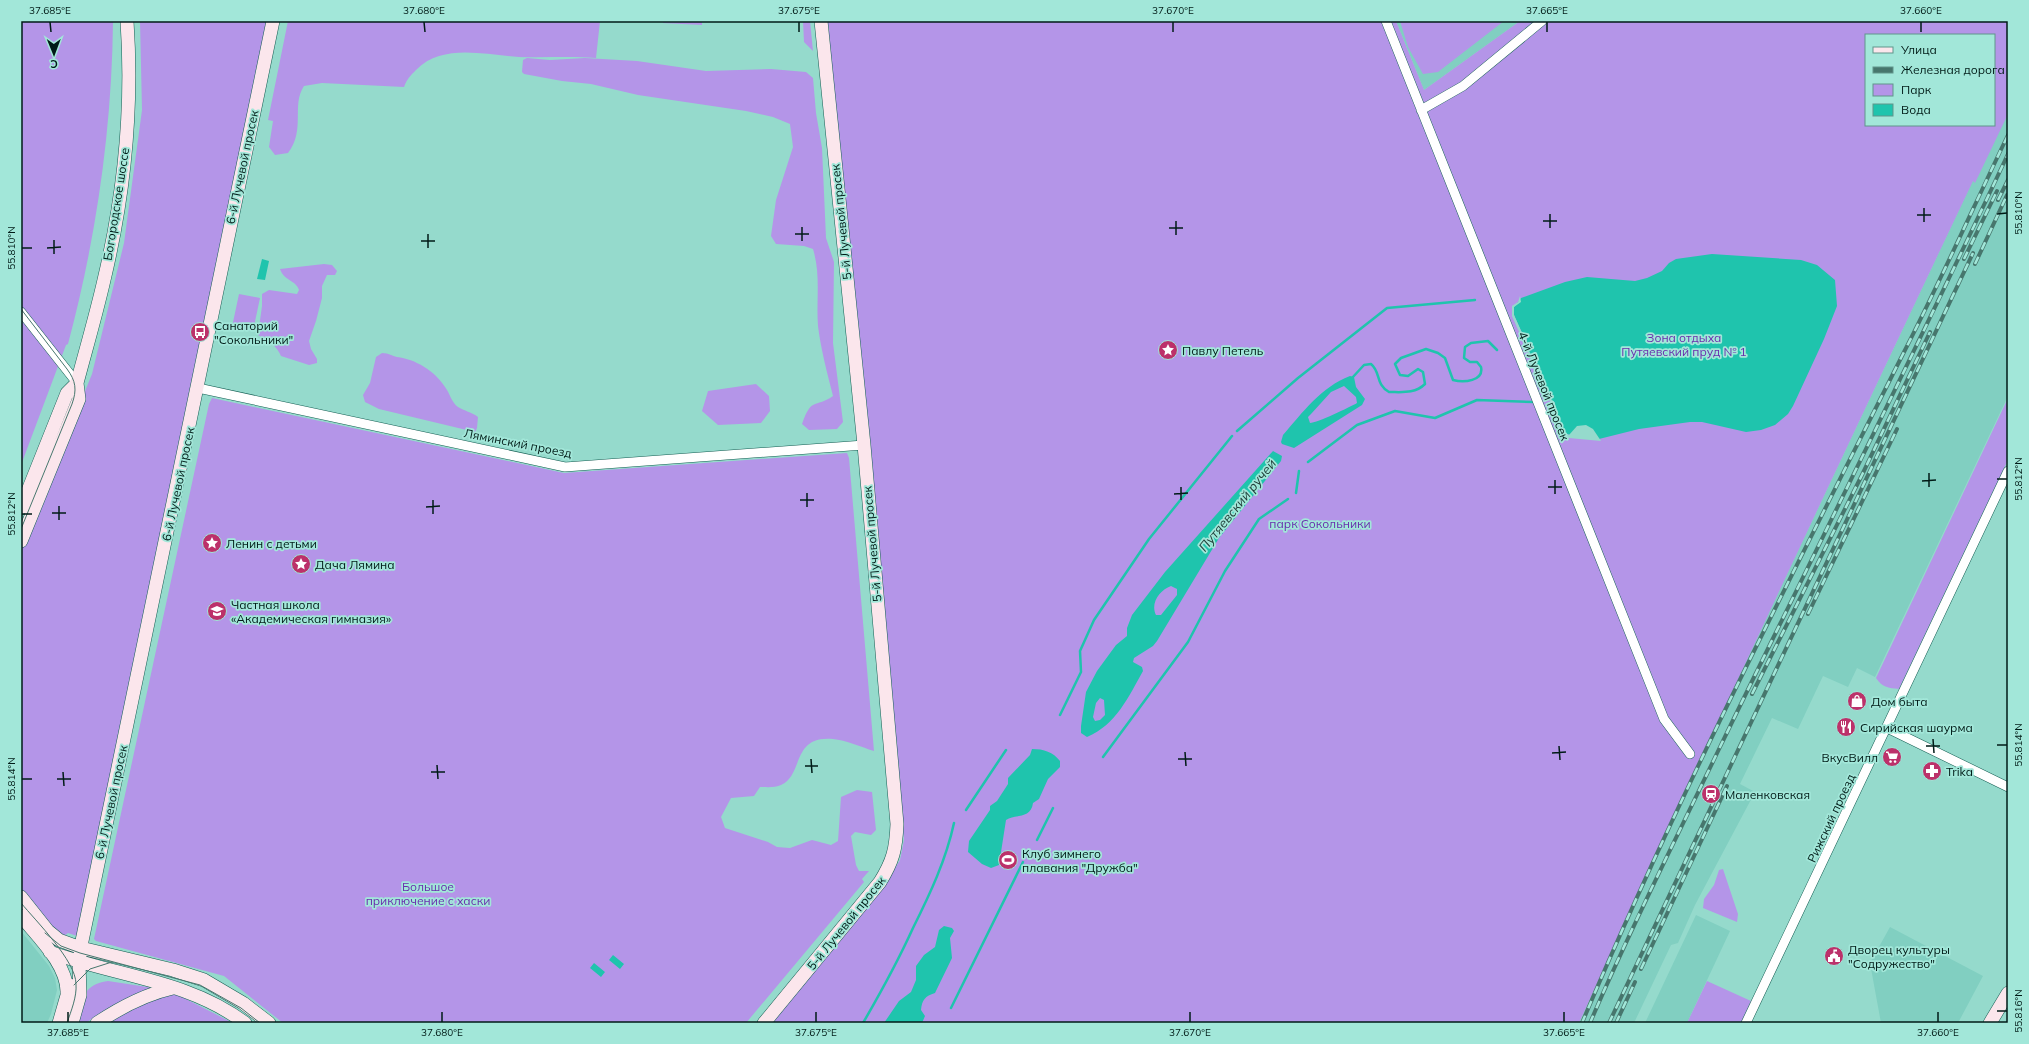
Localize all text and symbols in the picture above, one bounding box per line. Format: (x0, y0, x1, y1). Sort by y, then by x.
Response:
text: 37.685°E (29, 4, 71, 17)
text: 37.680°E (403, 4, 445, 17)
text: 37.675°E (778, 4, 820, 17)
text: 37.670°E (1152, 4, 1194, 17)
text: 37.665°E (1526, 4, 1568, 17)
text: 37.660°E (1900, 4, 1942, 17)
north arrow (34, 34, 74, 74)
legend (1865, 34, 1995, 126)
text: Улица (1900, 42, 1937, 57)
text: С (50, 57, 58, 71)
text: Железная дорога (1901, 62, 2005, 77)
text: Парк (1901, 82, 1932, 97)
text: Вода (1901, 102, 1931, 117)
street label: 6-й Лучевой просек (223, 108, 262, 225)
street label: Богородское шоссе (100, 146, 132, 261)
street label: 5-й Лучевой просек (827, 163, 855, 281)
text: 55.810°N (2012, 191, 2025, 235)
text: 55.810°N (5, 226, 18, 270)
place label: Санаторий "Сокольники" (214, 318, 293, 347)
bus stop icon: Санаторий "Сокольники" (189, 321, 211, 343)
street label: 4-й Лучевой просек (1515, 329, 1573, 443)
park label: Зона отдыха Путяевский пруд № 1 (1621, 330, 1747, 359)
place icon: Павлу Петель (1157, 339, 1179, 361)
place label: Павлу Петель (1182, 343, 1264, 358)
street label: 6-й Лучевой просек (159, 425, 198, 542)
street label: Ляминский проезд (463, 425, 573, 461)
water label: Путяевский ручей (1195, 455, 1279, 554)
text: 55.812°N (2012, 457, 2025, 501)
street label: 5-й Лучевой просек (859, 485, 885, 603)
text: 55.812°N (5, 492, 18, 536)
park label: парк Сокольники (1269, 516, 1371, 531)
place icon: Ленин с детьми (201, 532, 223, 554)
place label: Ленин с детьми (226, 536, 317, 551)
place icon: Дача Лямина (290, 553, 312, 575)
place label: Дача Лямина (315, 557, 395, 572)
place label: Частная школа «Академическая гимназия» (231, 597, 392, 626)
school or university icon: Частная школа «Академическая гимназия» (206, 600, 228, 622)
shop icon: Дом быта (1846, 690, 1868, 712)
place label: Дом быта (1871, 694, 1928, 709)
restaurant icon: Сирийская шаурма (1835, 716, 1857, 738)
place label: Сирийская шаурма (1860, 720, 1973, 735)
text: 55.814°N (2012, 723, 2025, 767)
street label: 6-й Лучевой просек (92, 743, 131, 860)
supermarket icon: ВкусВилл (1881, 746, 1903, 768)
place label: ВкусВилл (1822, 750, 1878, 765)
text: 55.814°N (5, 757, 18, 801)
pharmacy icon: Trika (1921, 760, 1943, 782)
place label: Trika (1946, 764, 1973, 779)
street label: Рижский проезд (1804, 771, 1858, 865)
station icon: Маленковская (1700, 783, 1722, 805)
place label: Маленковская (1725, 787, 1810, 802)
place label: Клуб зимнего плавания "Дружба" (1022, 846, 1138, 875)
sports icon: Клуб зимнего плавания "Дружба" (997, 849, 1019, 871)
street label: 5-й Лучевой просек (804, 873, 889, 973)
park label: Большое приключение с хаски (366, 879, 490, 908)
place label: Дворец культуры "Содружество" (1848, 942, 1950, 971)
public building icon: Дворец культуры "Содружество" (1823, 945, 1845, 967)
text: 55.816°N (2012, 989, 2025, 1033)
text: 37.685°E (47, 1026, 89, 1039)
text: 37.680°E (421, 1026, 463, 1039)
text: 37.675°E (795, 1026, 837, 1039)
text: 37.670°E (1169, 1026, 1211, 1039)
text: 37.665°E (1543, 1026, 1585, 1039)
text: 37.660°E (1917, 1026, 1959, 1039)

